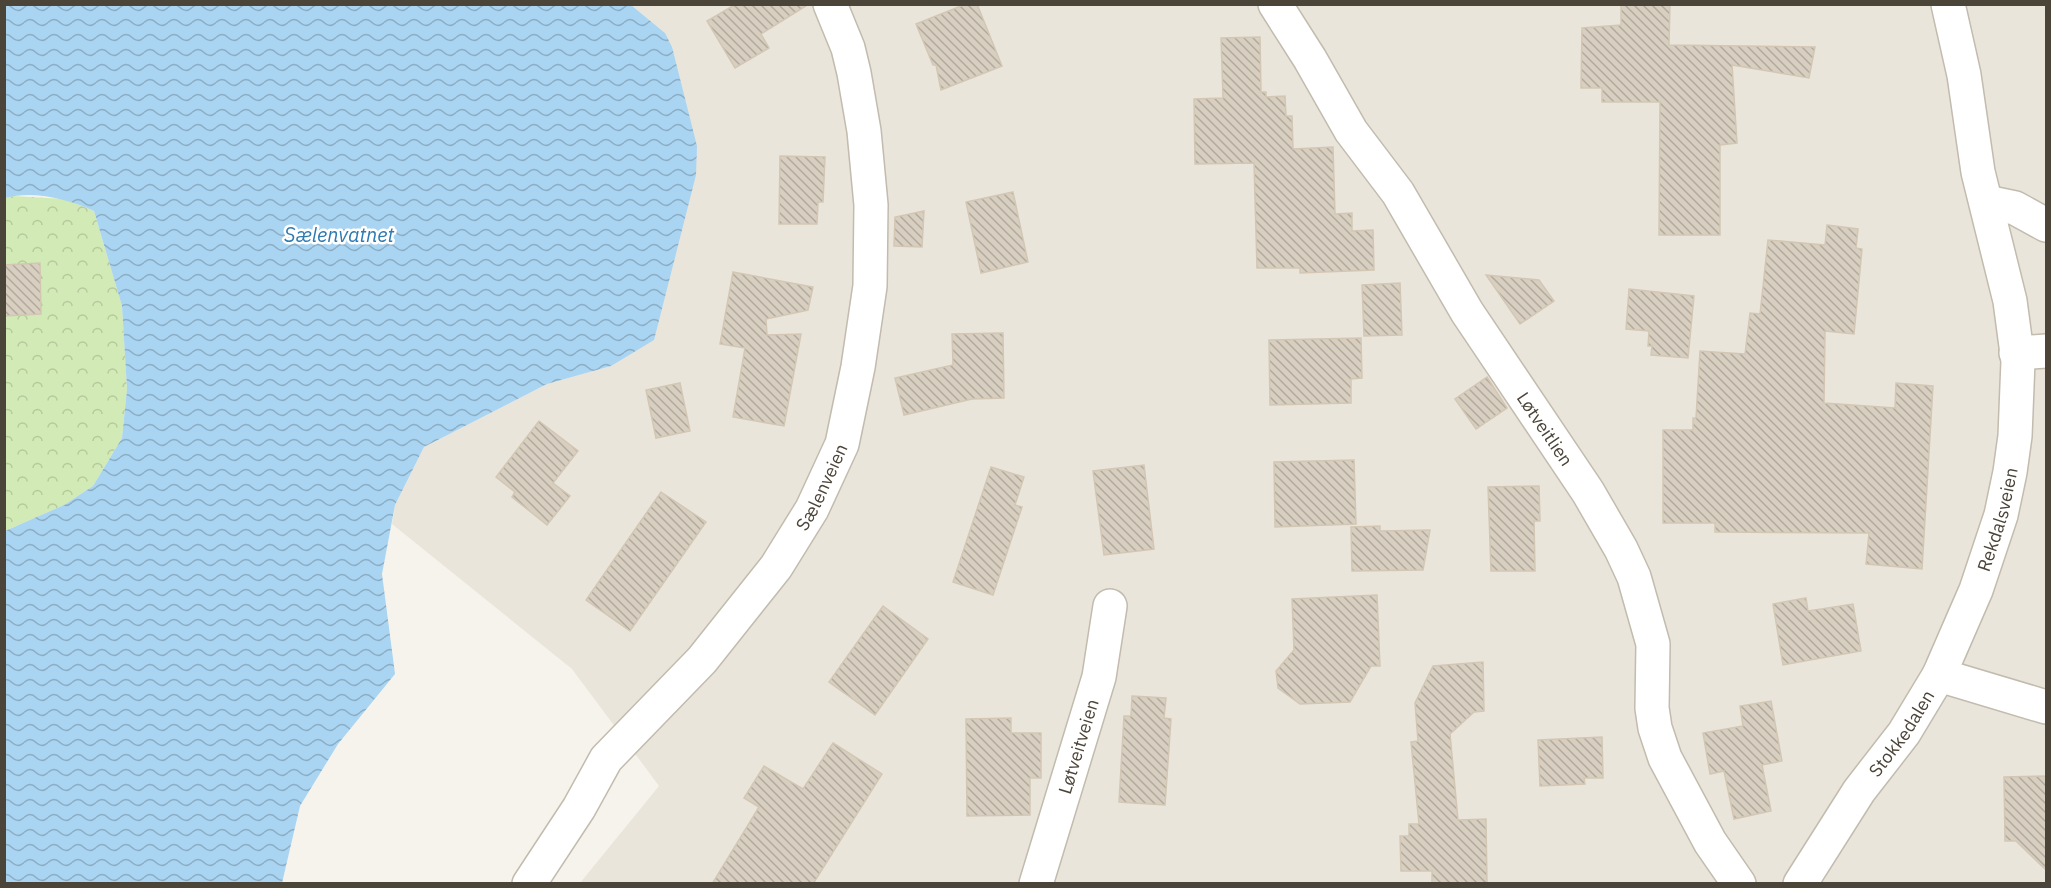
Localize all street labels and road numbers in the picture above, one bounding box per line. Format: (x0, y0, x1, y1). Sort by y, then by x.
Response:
street label: Løtveitlien (1512, 387, 1579, 470)
street label: Sælenveien (790, 440, 852, 535)
street label: Rekdalsveien (1972, 465, 2022, 574)
street label: Stokkedalen (1863, 685, 1939, 781)
street label: Løtveitveien (1053, 696, 1103, 797)

